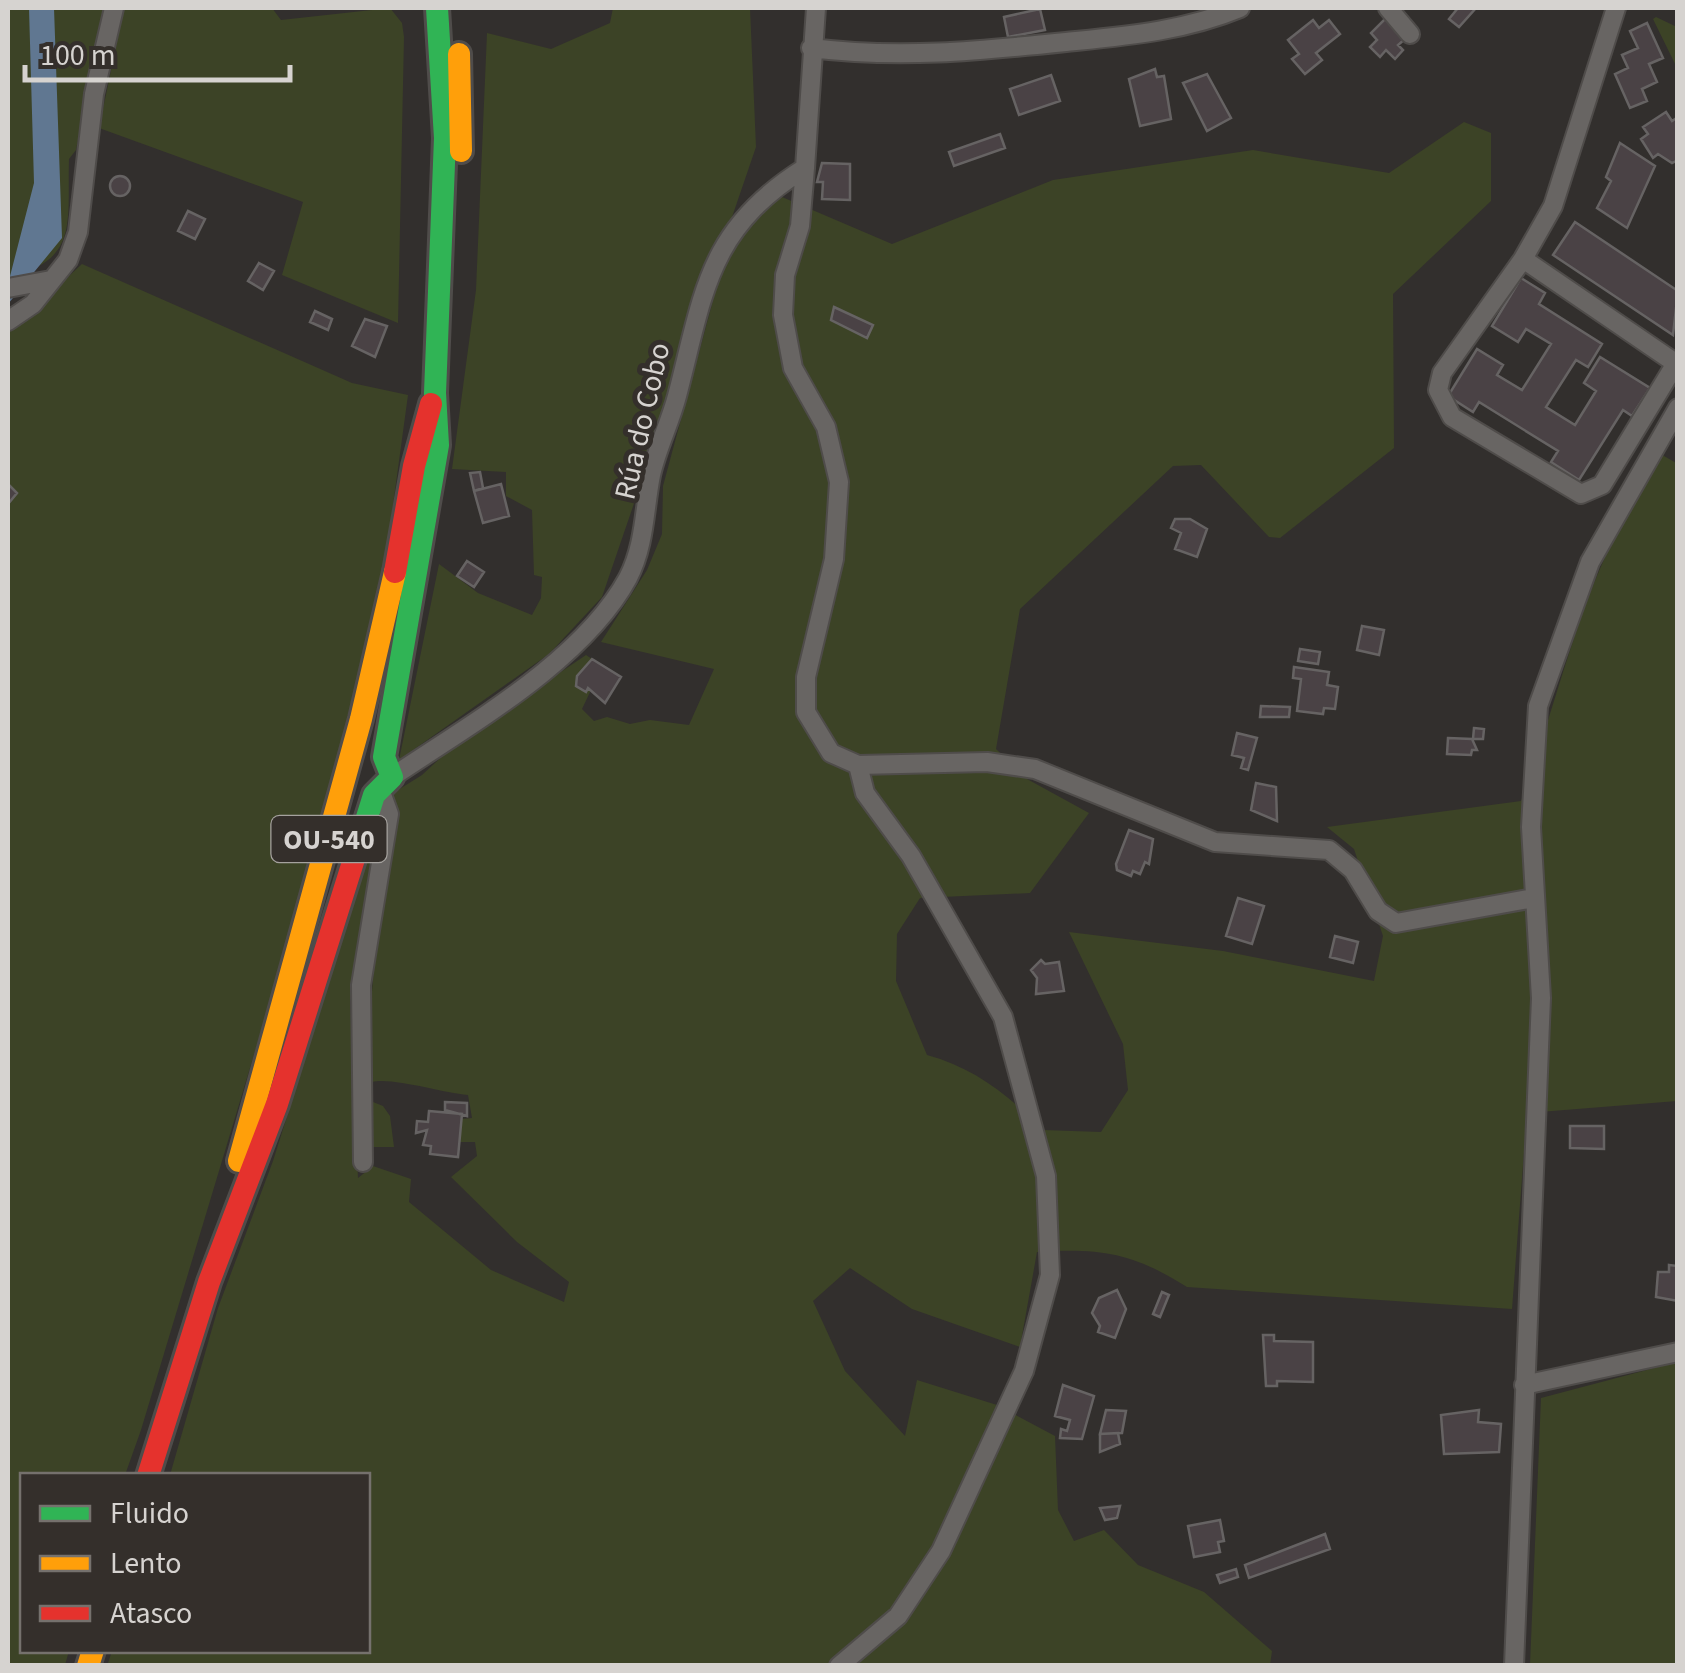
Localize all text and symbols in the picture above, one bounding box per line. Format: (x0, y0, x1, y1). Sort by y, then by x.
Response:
scale bar (25, 20, 290, 82)
text: 100 m (40, 34, 116, 77)
street label: Rúa do Cobo (604, 338, 681, 504)
road number: OU-540 (272, 816, 386, 862)
legend (20, 1473, 370, 1653)
text: Fluido (110, 1492, 189, 1535)
text: Lento (110, 1542, 182, 1585)
text: Atasco (110, 1592, 192, 1635)

